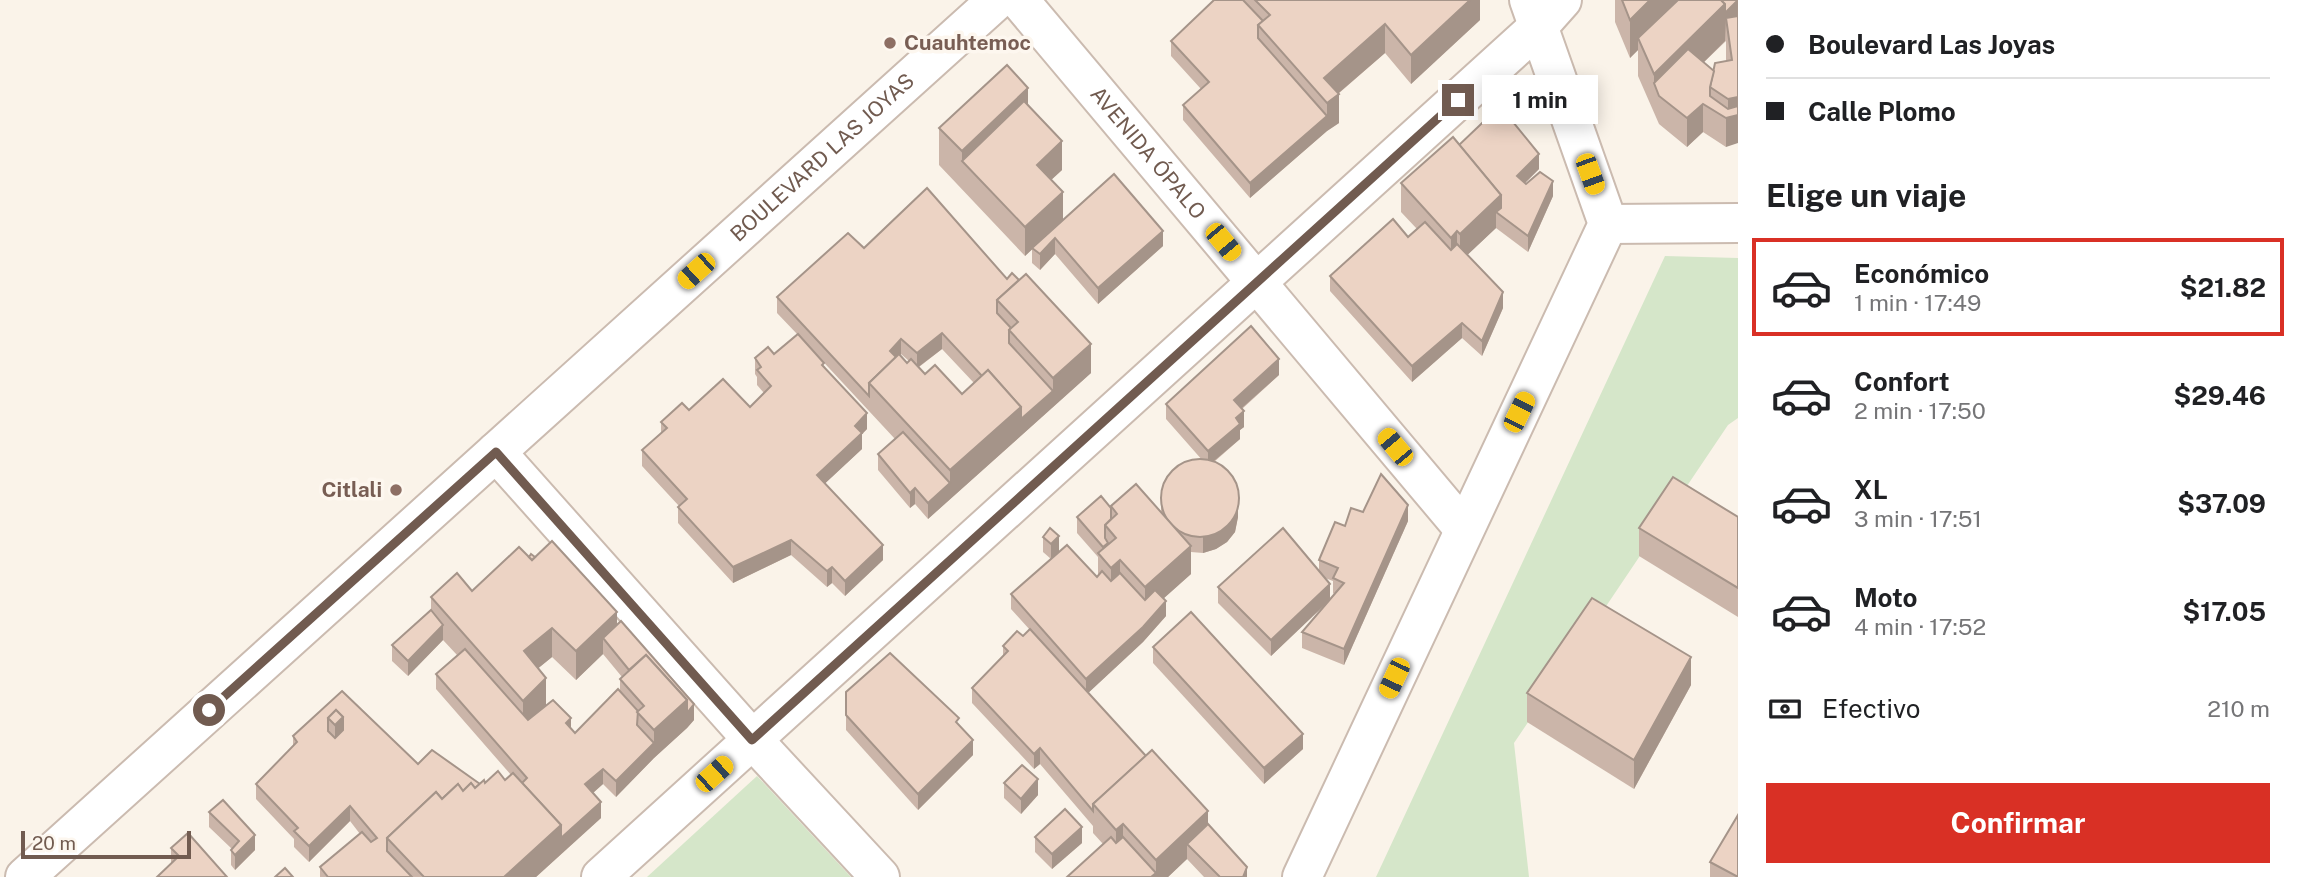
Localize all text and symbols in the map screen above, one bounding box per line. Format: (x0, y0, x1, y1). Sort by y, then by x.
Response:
text: Boulevard Las Joyas (1808, 29, 2055, 60)
place label: Cuauhtemoc (904, 30, 1031, 55)
marker: Cuauhtemoc (882, 35, 898, 51)
street label: BOULEVARD LAS JOYAS (725, 68, 919, 246)
callout: 1 min (1482, 76, 1598, 124)
street label: AVENIDA ÓPALO (1085, 81, 1211, 224)
route end (1442, 84, 1474, 116)
text: 1 min (1512, 86, 1568, 113)
text: Calle Plomo (1808, 96, 1956, 127)
car (1573, 151, 1608, 197)
text: Elige un viaje (1766, 177, 1966, 214)
car (1202, 219, 1245, 265)
car (674, 249, 719, 293)
icon: car (1770, 256, 1833, 319)
text: Económico (1854, 258, 1989, 289)
text: $21.82 (2180, 272, 2266, 303)
text: 1 min · 17:49 (1854, 289, 1981, 316)
icon: car (1770, 364, 1833, 427)
text: Confort (1854, 366, 1950, 397)
text: $29.46 (2174, 380, 2266, 411)
car (1501, 389, 1538, 435)
text: 2 min · 17:50 (1854, 397, 1986, 424)
car (1374, 424, 1417, 470)
icon: car (1770, 472, 1833, 535)
text: XL (1854, 474, 1888, 505)
place label: Citlali (321, 477, 382, 502)
marker: Citlali (388, 482, 404, 498)
text: $37.09 (2177, 488, 2266, 519)
text: 3 min · 17:51 (1854, 505, 1982, 532)
icon: car (1770, 580, 1833, 643)
text: Moto (1854, 582, 1917, 613)
text: $17.05 (2183, 596, 2266, 627)
text: 4 min · 17:52 (1854, 613, 1986, 640)
car (1376, 655, 1413, 701)
icon: cash (1766, 690, 1804, 728)
text: Efectivo (1822, 693, 1920, 724)
route start (193, 694, 225, 726)
text: 210 m (2207, 695, 2270, 722)
car (692, 752, 737, 796)
button: Confirmar (1766, 783, 2270, 863)
scale bar (21, 828, 191, 860)
text: 20 m (32, 832, 76, 854)

